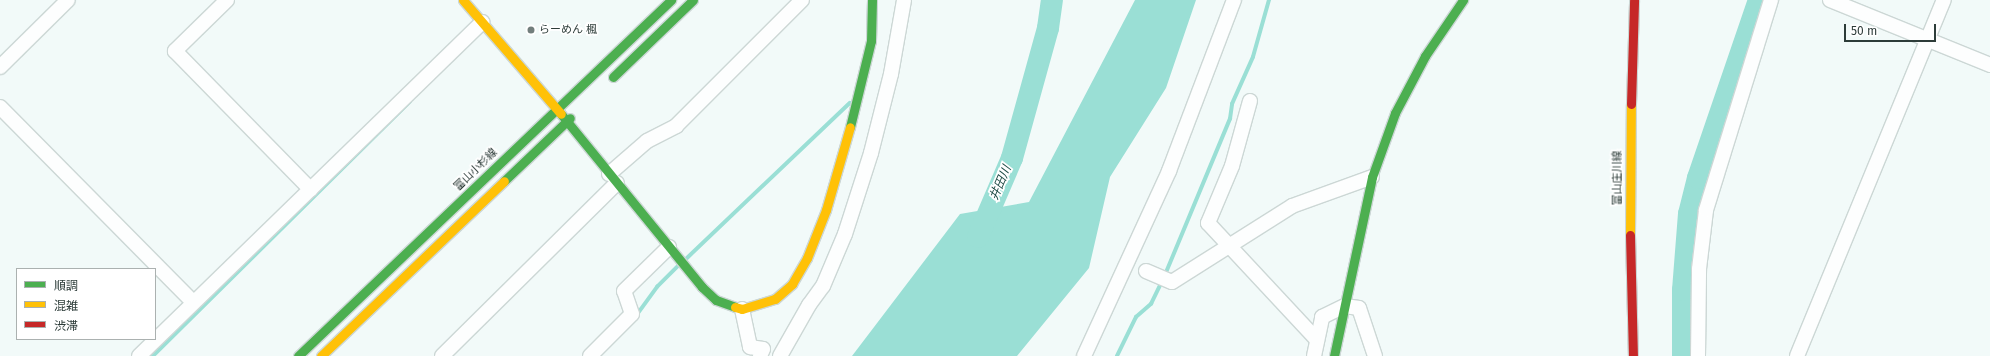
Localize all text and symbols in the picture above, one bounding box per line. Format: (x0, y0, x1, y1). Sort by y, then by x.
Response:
scale bar (1846, 16, 1938, 42)
place label: らーめん 楓 (539, 23, 597, 37)
text: 50 m (1851, 24, 1877, 38)
marker: らーめん 楓 (526, 25, 536, 35)
street label: 富山小杉線 (452, 146, 500, 194)
street label: 富山庄川線 (1611, 151, 1625, 205)
water label: 井田川 (987, 164, 1015, 202)
legend (16, 268, 156, 340)
text: 順調 (54, 279, 78, 293)
text: 混雑 (54, 299, 78, 313)
text: 渋滞 (54, 319, 78, 333)

